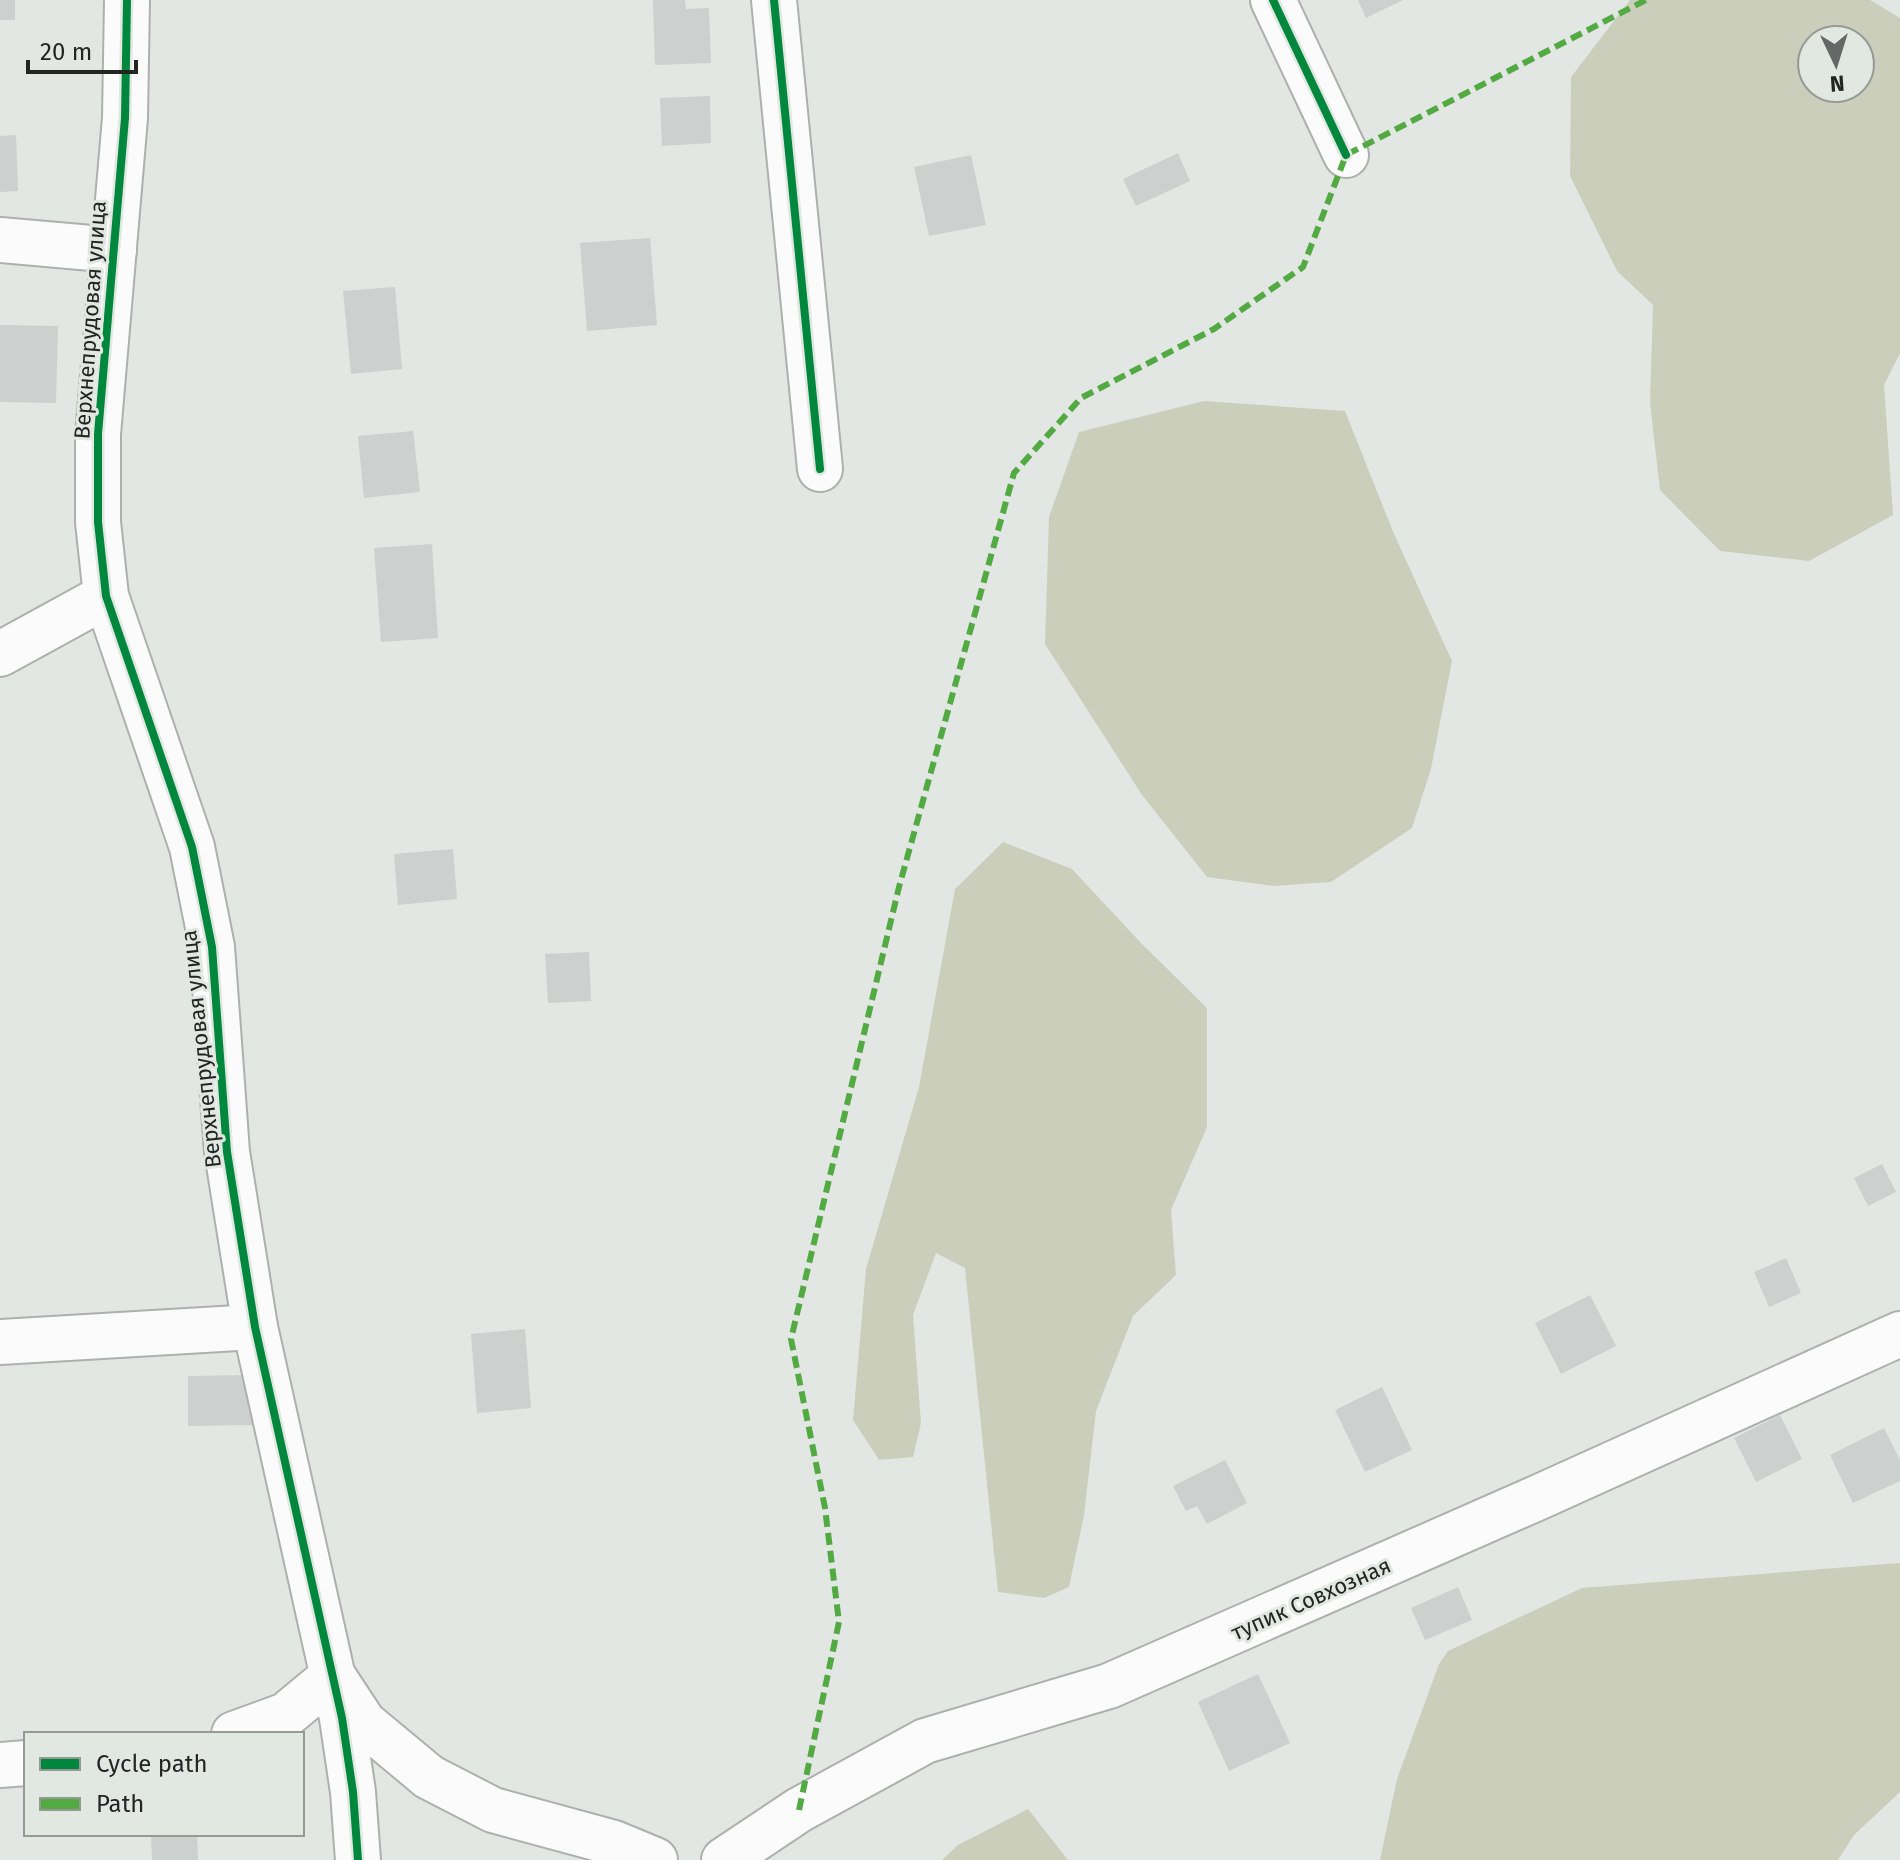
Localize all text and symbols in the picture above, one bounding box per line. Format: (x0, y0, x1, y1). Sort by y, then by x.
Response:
scale bar (28, 24, 136, 74)
north arrow (1796, 24, 1876, 104)
text: 20 m (40, 38, 92, 66)
text: N (1829, 69, 1846, 97)
street label: Верхнепрудовая улица (68, 200, 112, 440)
street label: Верхнепрудовая улица (175, 929, 227, 1169)
street label: тупик Совхозная (1227, 1552, 1395, 1646)
legend (24, 1732, 304, 1836)
text: Cycle path (96, 1750, 208, 1778)
text: Path (96, 1790, 144, 1818)

